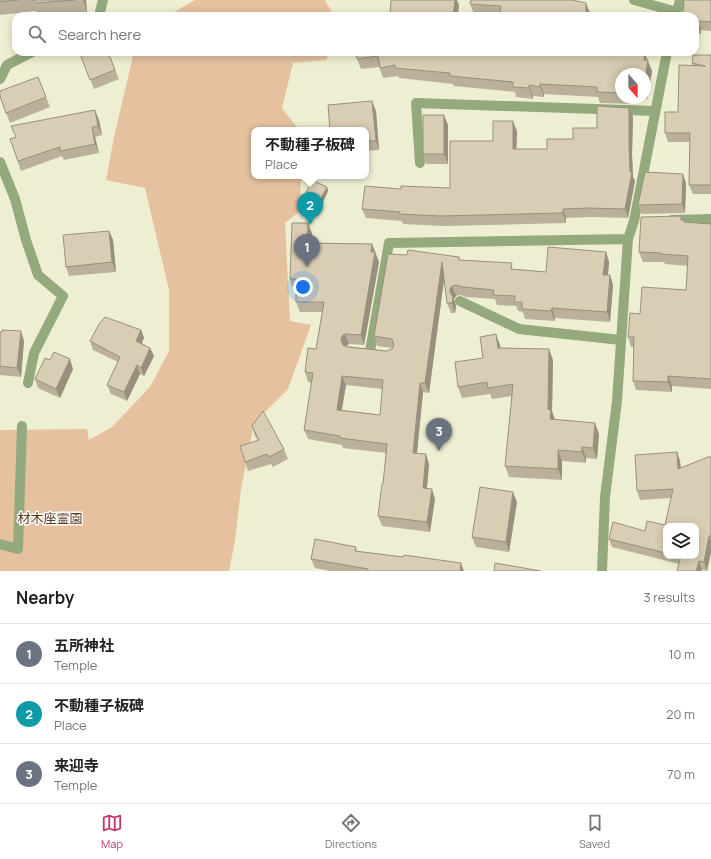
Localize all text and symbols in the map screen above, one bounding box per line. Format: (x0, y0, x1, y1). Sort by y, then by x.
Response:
search box (12, 12, 699, 56)
icon: search (26, 23, 48, 45)
text: Search here (58, 24, 141, 45)
north arrow (615, 68, 651, 104)
popup (251, 127, 369, 179)
text: 不動種子板碑 (265, 134, 355, 155)
text: Place (265, 155, 298, 173)
pin: 2 (297, 192, 323, 225)
pin: 1 (294, 234, 320, 267)
your location (293, 277, 313, 297)
pin: 3 (426, 418, 452, 451)
park label: 材木座霊園 (17, 509, 83, 527)
map controls (663, 523, 699, 559)
button: layers (663, 523, 699, 559)
text: Nearby (16, 586, 74, 609)
text: 3 results (643, 588, 695, 606)
text: 五所神社 (54, 635, 114, 656)
text: 1 (26, 645, 32, 663)
text: 10 m (668, 645, 695, 663)
text: Temple (54, 656, 97, 674)
text: 不動種子板碑 (54, 695, 144, 716)
text: 2 (25, 705, 33, 723)
text: 20 m (666, 705, 695, 723)
text: Place (54, 716, 87, 734)
text: 来迎寺 (54, 755, 99, 776)
text: 3 (25, 765, 33, 783)
text: 70 m (667, 765, 695, 783)
text: Temple (54, 776, 97, 794)
tab: Map (101, 812, 123, 851)
tab: Directions (325, 812, 377, 851)
tab: Saved (579, 812, 610, 851)

